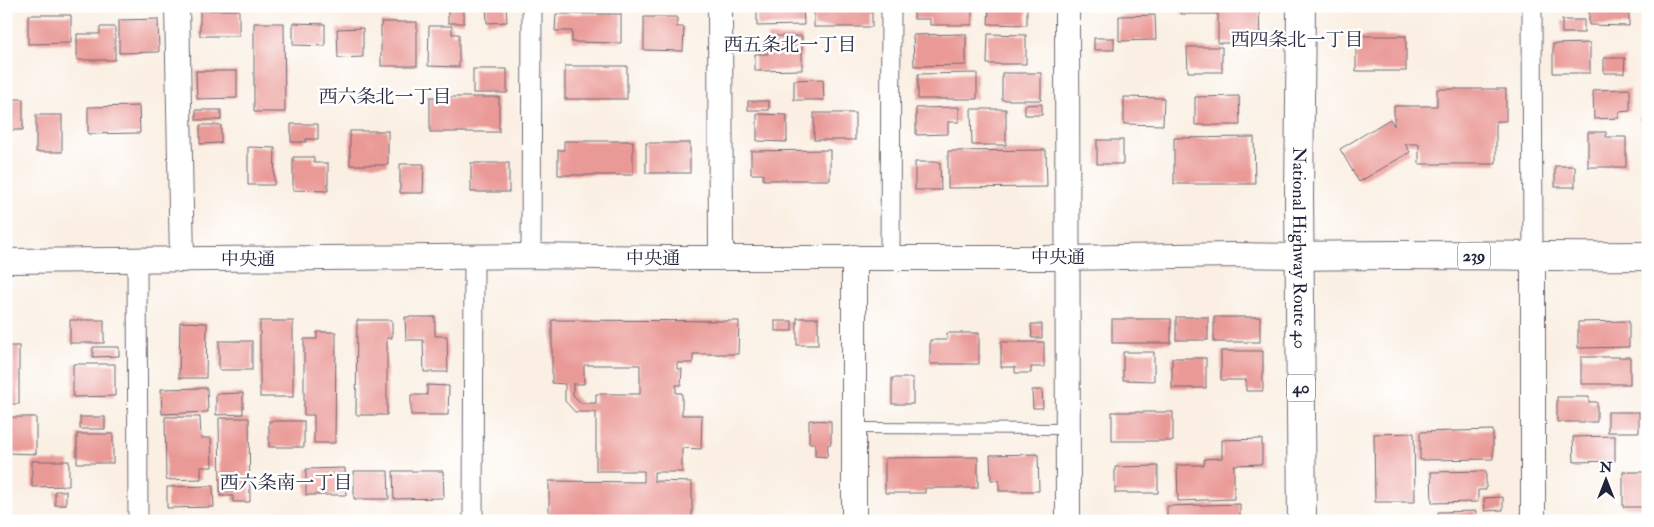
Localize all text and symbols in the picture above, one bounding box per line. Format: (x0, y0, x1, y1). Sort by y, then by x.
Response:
district label: 西四条北一丁目 (1230, 28, 1364, 52)
district label: 西五条北一丁目 (723, 33, 857, 57)
district label: 西六条北一丁目 (318, 85, 452, 109)
street label: National Highway Route 40 (1287, 147, 1312, 349)
road number: 239 (1458, 242, 1490, 270)
street label: 中央通 (1031, 246, 1085, 269)
street label: 中央通 (626, 247, 680, 270)
street label: 中央通 (221, 248, 275, 271)
road number: 40 (1287, 374, 1315, 402)
north arrow (1582, 454, 1632, 504)
text: N (1599, 459, 1613, 476)
district label: 西六条南一丁目 (219, 471, 353, 495)

